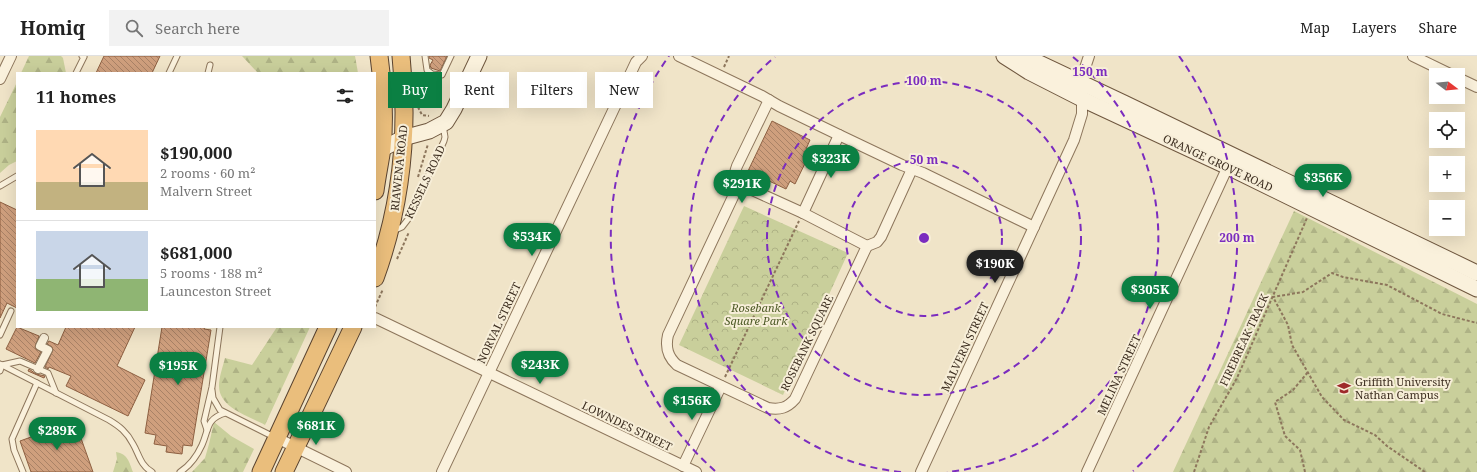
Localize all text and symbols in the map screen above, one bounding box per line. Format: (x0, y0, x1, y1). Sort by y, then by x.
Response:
search box (109, 10, 389, 46)
text: Homiq (20, 15, 85, 41)
icon: search (123, 17, 145, 39)
text: Search here (155, 18, 240, 38)
text: Map (1300, 18, 1330, 37)
text: Layers (1352, 18, 1397, 37)
text: Share (1419, 18, 1457, 37)
text: 150 m (1072, 63, 1108, 80)
north arrow (1429, 68, 1465, 104)
map controls (1429, 68, 1465, 236)
chip: Buy (388, 72, 442, 108)
chip: Rent (450, 72, 509, 108)
chip: Filters (517, 72, 587, 108)
chip: New (595, 72, 653, 108)
text: 100 m (906, 72, 942, 89)
text: 11 homes (36, 85, 116, 108)
icon: filters (334, 85, 356, 107)
button: locate (1429, 112, 1465, 148)
street label: RIAWENA ROAD (387, 124, 410, 212)
street label: ORANGE GROVE ROAD (1161, 130, 1276, 195)
text: $190,000 (160, 141, 232, 164)
street label: KESSELS ROAD (401, 142, 448, 221)
pin: $323K (803, 145, 859, 179)
icon: home (68, 146, 116, 194)
text: $323K (812, 149, 850, 167)
text: 50 m (910, 151, 938, 168)
button: + (1429, 156, 1465, 192)
text: 2 rooms · 60 m² (160, 164, 255, 182)
pin: $356K (1295, 164, 1351, 198)
text: $356K (1304, 168, 1342, 186)
pin: $291K (714, 170, 770, 204)
text: $291K (723, 174, 761, 192)
text: Malvern Street (160, 182, 252, 200)
button: − (1429, 200, 1465, 236)
pin: $534K (504, 223, 560, 257)
text: $534K (513, 227, 551, 245)
text: 200 m (1219, 229, 1255, 246)
centre of rings (917, 231, 931, 245)
text: $681,000 (160, 241, 232, 264)
icon: home (68, 247, 116, 295)
pin: $190K (967, 250, 1023, 284)
text: $190K (976, 254, 1014, 272)
text: 5 rooms · 188 m² (160, 264, 263, 282)
pin: $305K (1122, 276, 1178, 310)
street label: NORVAL STREET (473, 280, 524, 366)
text: $305K (1131, 280, 1169, 298)
text: Launceston Street (160, 282, 271, 300)
street label: FIREBREAK TRACK (1216, 291, 1272, 388)
street label: ROSEBANK SQUARE (777, 292, 836, 393)
street label: MALVERN STREET (937, 299, 992, 394)
park label: Rosebank Square Park (725, 300, 788, 328)
street label: MELINA STREET (1093, 332, 1144, 417)
pin: $243K (512, 351, 568, 385)
pin: $195K (150, 352, 206, 386)
text: $243K (521, 355, 559, 373)
text: $195K (159, 356, 197, 374)
place label: Griffith University Nathan Campus (1355, 374, 1452, 402)
school or university icon: Griffith University Nathan Campus (1336, 380, 1352, 396)
pin: $156K (664, 387, 720, 421)
text: $156K (673, 391, 711, 409)
street label: LOWNDES STREET (580, 397, 675, 454)
pin: $681K (288, 412, 344, 446)
text: $681K (297, 416, 335, 434)
pin: $289K (29, 417, 85, 451)
text: $289K (38, 421, 76, 439)

